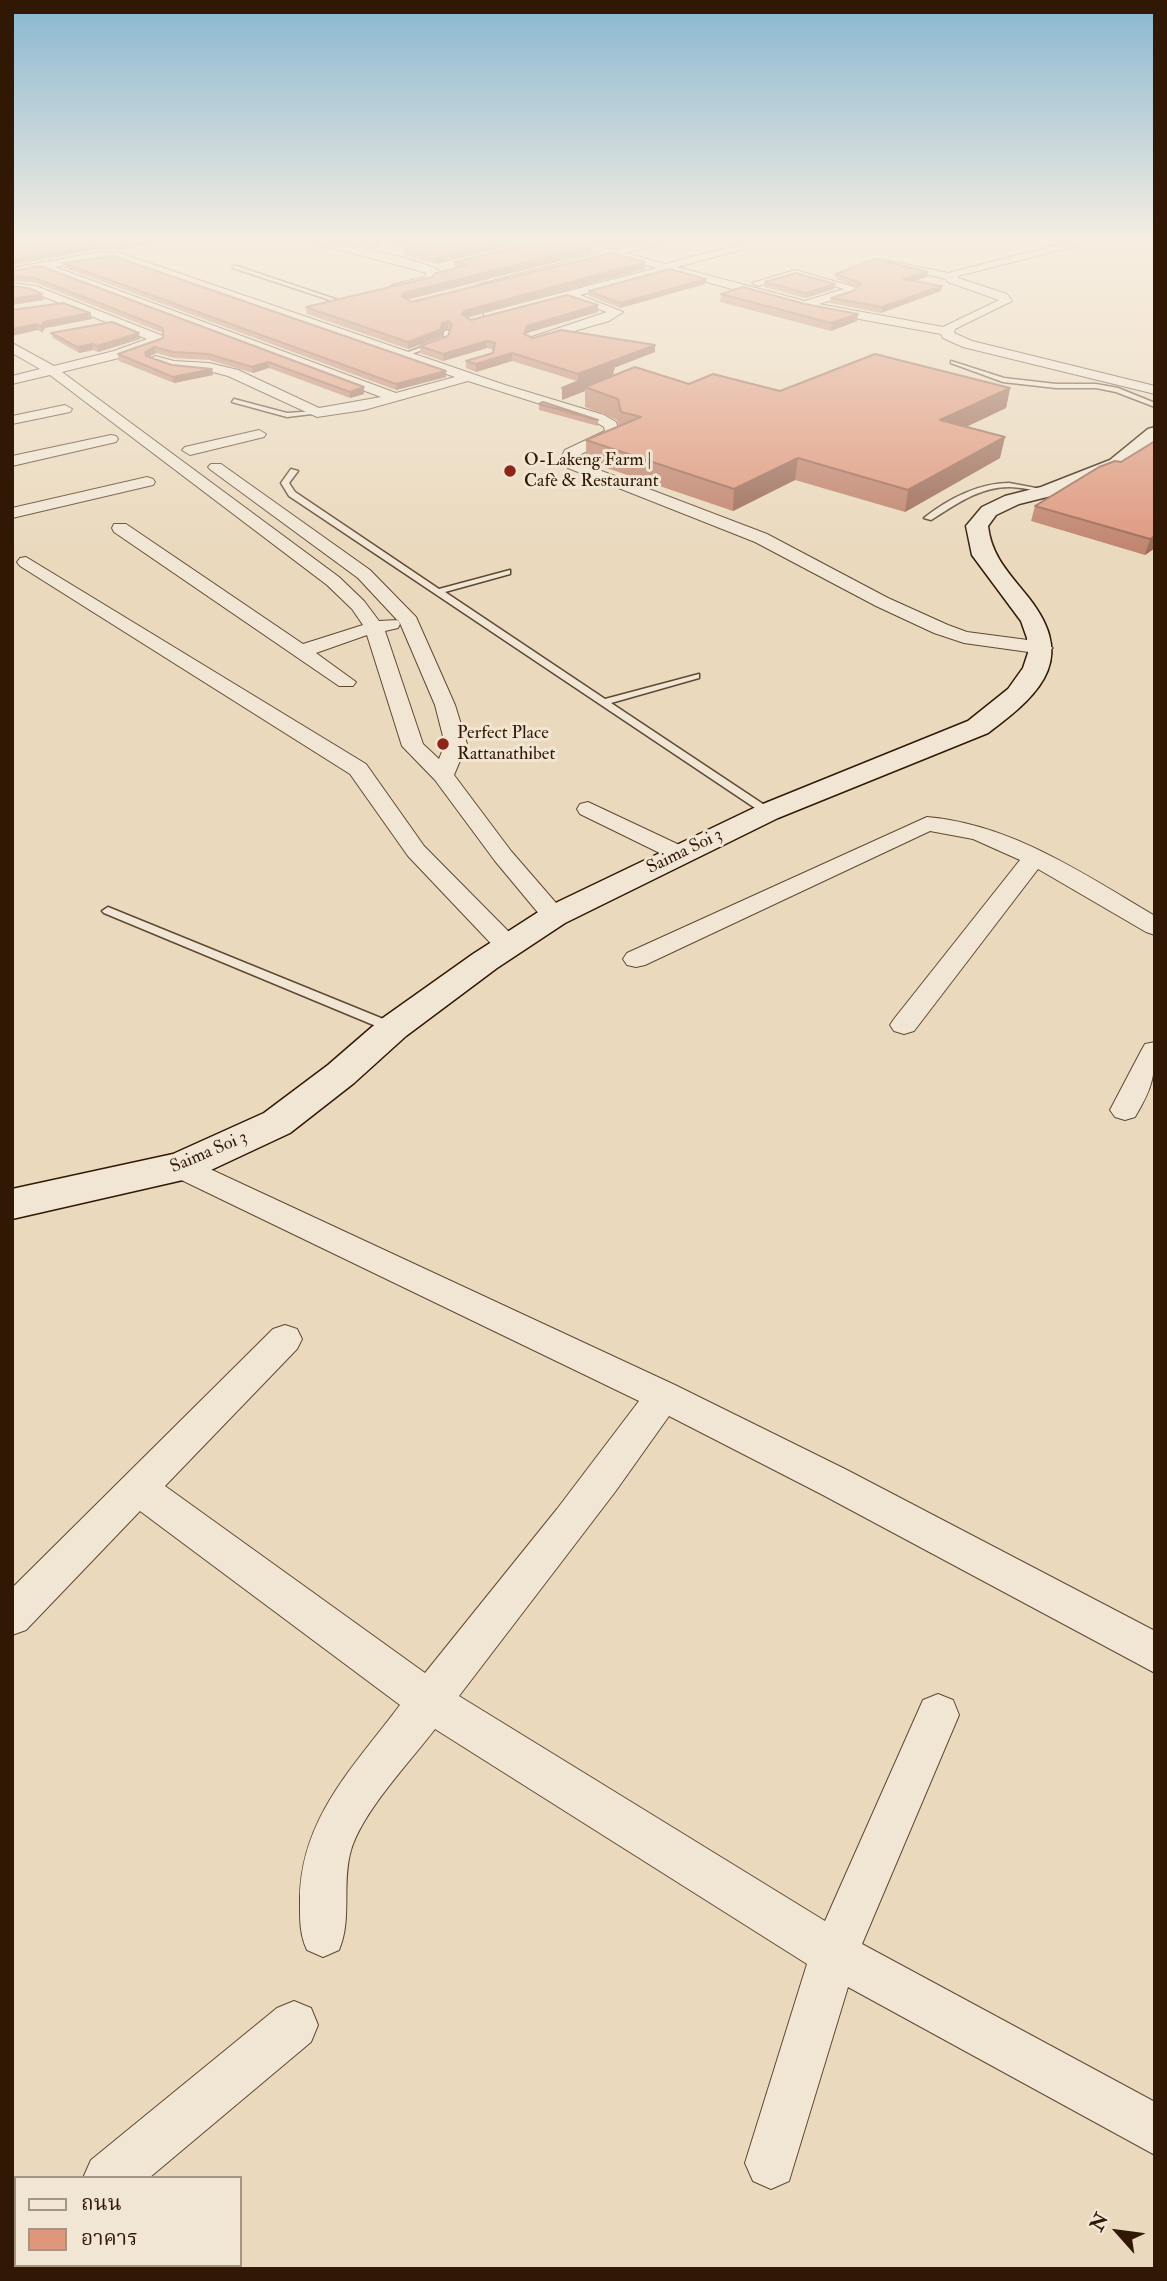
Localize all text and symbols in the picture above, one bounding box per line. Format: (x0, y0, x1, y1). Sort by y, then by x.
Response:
place label: O-Lakeng Farm | Cafè & Restaurant (524, 450, 659, 492)
marker: O-Lakeng Farm | Cafè & Restaurant (502, 463, 518, 479)
place label: Perfect Place Rattanathibet (457, 723, 555, 766)
marker: Perfect Place Rattanathibet (435, 736, 451, 752)
street label: Saima Soi 3 (644, 824, 726, 880)
street label: Saima Soi 3 (167, 1127, 251, 1179)
legend (14, 2176, 242, 2267)
text: ถนน (81, 2190, 122, 2217)
north arrow (1083, 2197, 1153, 2267)
text: N (1085, 2209, 1114, 2235)
text: อาคาร (81, 2225, 138, 2252)

